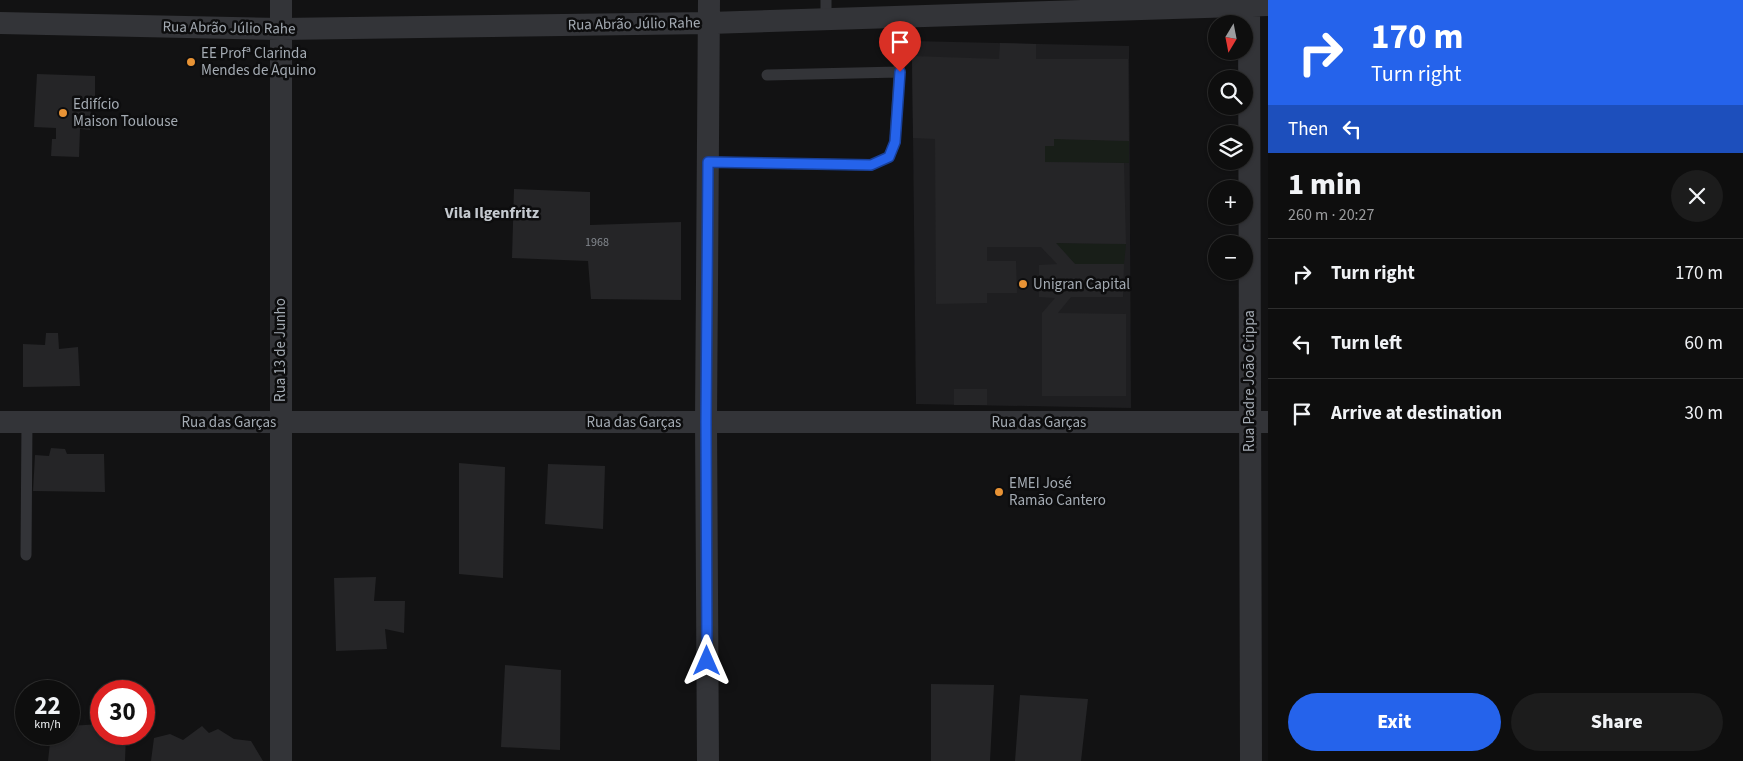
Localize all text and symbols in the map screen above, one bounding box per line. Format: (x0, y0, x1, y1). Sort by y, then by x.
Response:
street label: Rua Abrão Júlio Rahe (567, 12, 701, 36)
text: 170 m (1371, 12, 1463, 62)
north arrow (1208, 15, 1252, 60)
map controls (1208, 15, 1253, 280)
street label: Rua Abrão Júlio Rahe (162, 16, 296, 40)
icon: right (1288, 20, 1353, 85)
pin (879, 21, 921, 72)
icon: arrive (886, 28, 914, 56)
place label: EE Profª Clarinda Mendes de Aquino (201, 43, 316, 81)
marker: EE Profª Clarinda Mendes de Aquino (185, 56, 197, 68)
text: Turn right (1371, 58, 1461, 90)
button: search (1208, 70, 1253, 115)
place label: Edifício Maison Toulouse (73, 94, 178, 132)
marker: Edifício Maison Toulouse (57, 107, 69, 119)
icon: left (1338, 115, 1366, 143)
text: Then (1288, 116, 1328, 143)
button: layers (1208, 125, 1253, 170)
text: 1 min (1288, 163, 1362, 206)
button: close (1671, 170, 1723, 222)
button: + (1208, 180, 1253, 225)
district label: Vila Ilgenfritz (444, 202, 539, 224)
text: 260 m · 20:27 (1288, 204, 1375, 226)
house number: 1968 (585, 234, 609, 251)
button: − (1208, 235, 1253, 280)
icon: right (1288, 260, 1316, 288)
text: Turn right (1331, 260, 1415, 287)
text: 170 m (1675, 260, 1723, 287)
place label: Unigran Capital (1033, 274, 1130, 295)
marker: Unigran Capital (1017, 278, 1029, 290)
street label: Rua 13 de Junho (270, 298, 291, 402)
street label: Rua Padre João Crippa (1239, 310, 1260, 452)
icon: left (1288, 330, 1316, 358)
text: Turn left (1331, 330, 1402, 357)
text: 60 m (1685, 330, 1723, 357)
icon: arrive (1288, 400, 1316, 428)
text: Arrive at destination (1331, 400, 1502, 427)
text: 30 m (1685, 400, 1723, 427)
street label: Rua das Garças (182, 412, 276, 433)
street label: Rua das Garças (587, 412, 681, 433)
street label: Rua das Garças (992, 412, 1086, 433)
place label: EMEI José Ramão Cantero (1009, 473, 1106, 511)
marker: EMEI José Ramão Cantero (993, 486, 1005, 498)
position arrow (680, 634, 732, 686)
speed limit sign: 30 (90, 680, 155, 745)
text: 22 (34, 688, 61, 724)
button: Exit (1288, 693, 1501, 751)
button: Share (1511, 693, 1723, 751)
text: km/h (34, 716, 61, 733)

